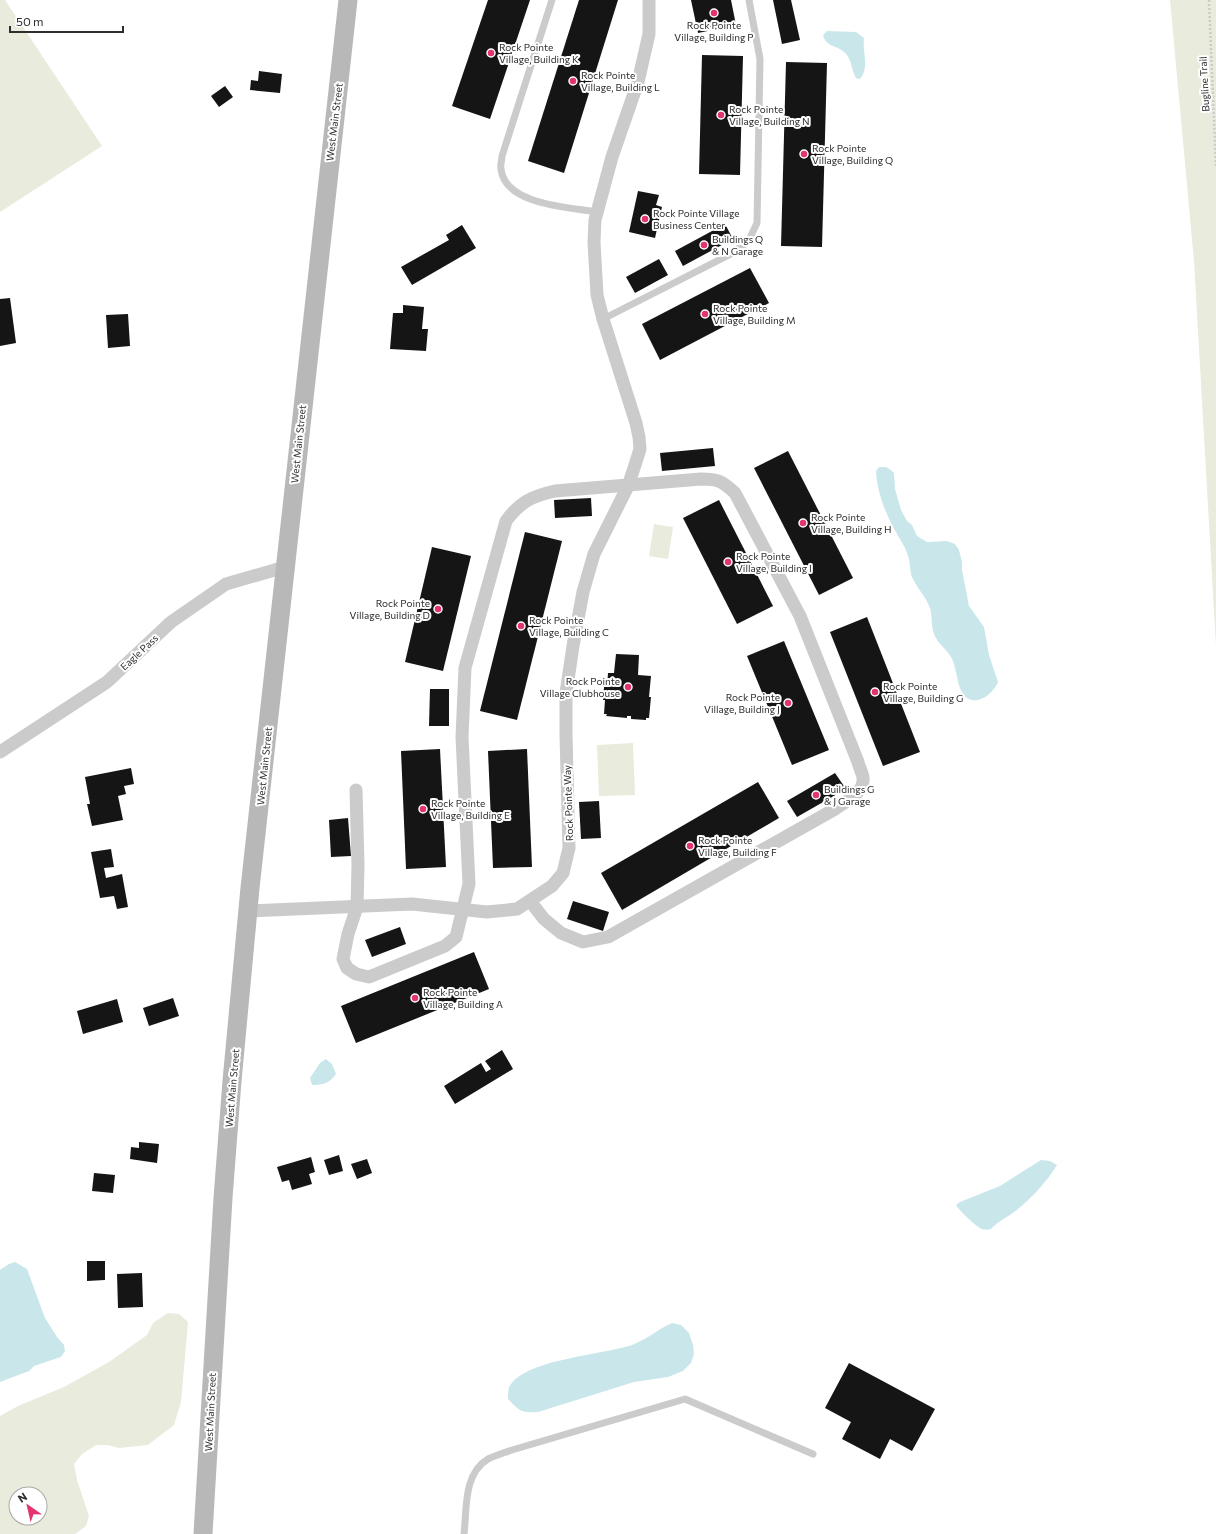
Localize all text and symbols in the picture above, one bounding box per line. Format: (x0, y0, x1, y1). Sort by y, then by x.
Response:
scale bar (10, 8, 123, 34)
marker: Rock Pointe Village, Building P (709, 8, 719, 18)
text: 50 m (16, 14, 44, 28)
place label: Rock Pointe Village, Building P (674, 19, 754, 43)
place label: Rock Pointe Village, Building K (499, 41, 579, 65)
marker: Rock Pointe Village, Building K (486, 48, 496, 58)
street label: Bugline Trail (1197, 56, 1211, 112)
place label: Rock Pointe Village, Building L (581, 69, 660, 93)
marker: Rock Pointe Village, Building L (568, 76, 578, 86)
street label: West Main Street (323, 82, 345, 162)
place label: Rock Pointe Village, Building N (729, 103, 810, 127)
marker: Rock Pointe Village, Building N (716, 110, 726, 120)
place label: Rock Pointe Village, Building Q (812, 142, 893, 166)
marker: Rock Pointe Village, Building Q (799, 149, 809, 159)
place label: Rock Pointe Village Business Center (653, 207, 740, 231)
marker: Rock Pointe Village Business Center (640, 214, 650, 224)
place label: Buildings Q & N Garage (712, 233, 763, 257)
marker: Buildings Q & N Garage (699, 240, 709, 250)
place label: Rock Pointe Village, Building M (713, 302, 796, 326)
marker: Rock Pointe Village, Building M (700, 309, 710, 319)
street label: West Main Street (288, 404, 308, 484)
place label: Rock Pointe Village, Building H (811, 511, 892, 535)
marker: Rock Pointe Village, Building H (798, 518, 808, 528)
place label: Rock Pointe Village, Building I (736, 550, 812, 574)
marker: Rock Pointe Village, Building I (723, 557, 733, 567)
place label: Rock Pointe Village, Building D (350, 597, 430, 621)
marker: Rock Pointe Village, Building D (433, 604, 443, 614)
place label: Rock Pointe Village, Building C (529, 614, 609, 638)
marker: Rock Pointe Village, Building C (516, 621, 526, 631)
street label: Eagle Pass (118, 631, 161, 672)
place label: Rock Pointe Village Clubhouse (540, 675, 620, 699)
place label: Rock Pointe Village, Building G (883, 680, 963, 704)
marker: Rock Pointe Village Clubhouse (623, 682, 633, 692)
marker: Rock Pointe Village, Building G (870, 687, 880, 697)
place label: Rock Pointe Village, Building J (704, 691, 780, 715)
marker: Rock Pointe Village, Building J (783, 698, 793, 708)
street label: West Main Street (254, 726, 274, 806)
street label: Rock Pointe Way (561, 765, 575, 841)
place label: Buildings G & J Garage (824, 783, 874, 807)
marker: Buildings G & J Garage (811, 790, 821, 800)
place label: Rock Pointe Village, Building E (431, 797, 510, 821)
marker: Rock Pointe Village, Building E (418, 804, 428, 814)
place label: Rock Pointe Village, Building F (698, 834, 777, 858)
marker: Rock Pointe Village, Building F (685, 841, 695, 851)
place label: Rock Pointe Village, Building A (423, 986, 503, 1010)
marker: Rock Pointe Village, Building A (410, 993, 420, 1003)
street label: West Main Street (223, 1048, 241, 1128)
street label: West Main Street (202, 1372, 218, 1452)
north arrow (8, 1486, 48, 1526)
text: N (15, 1490, 29, 1505)

